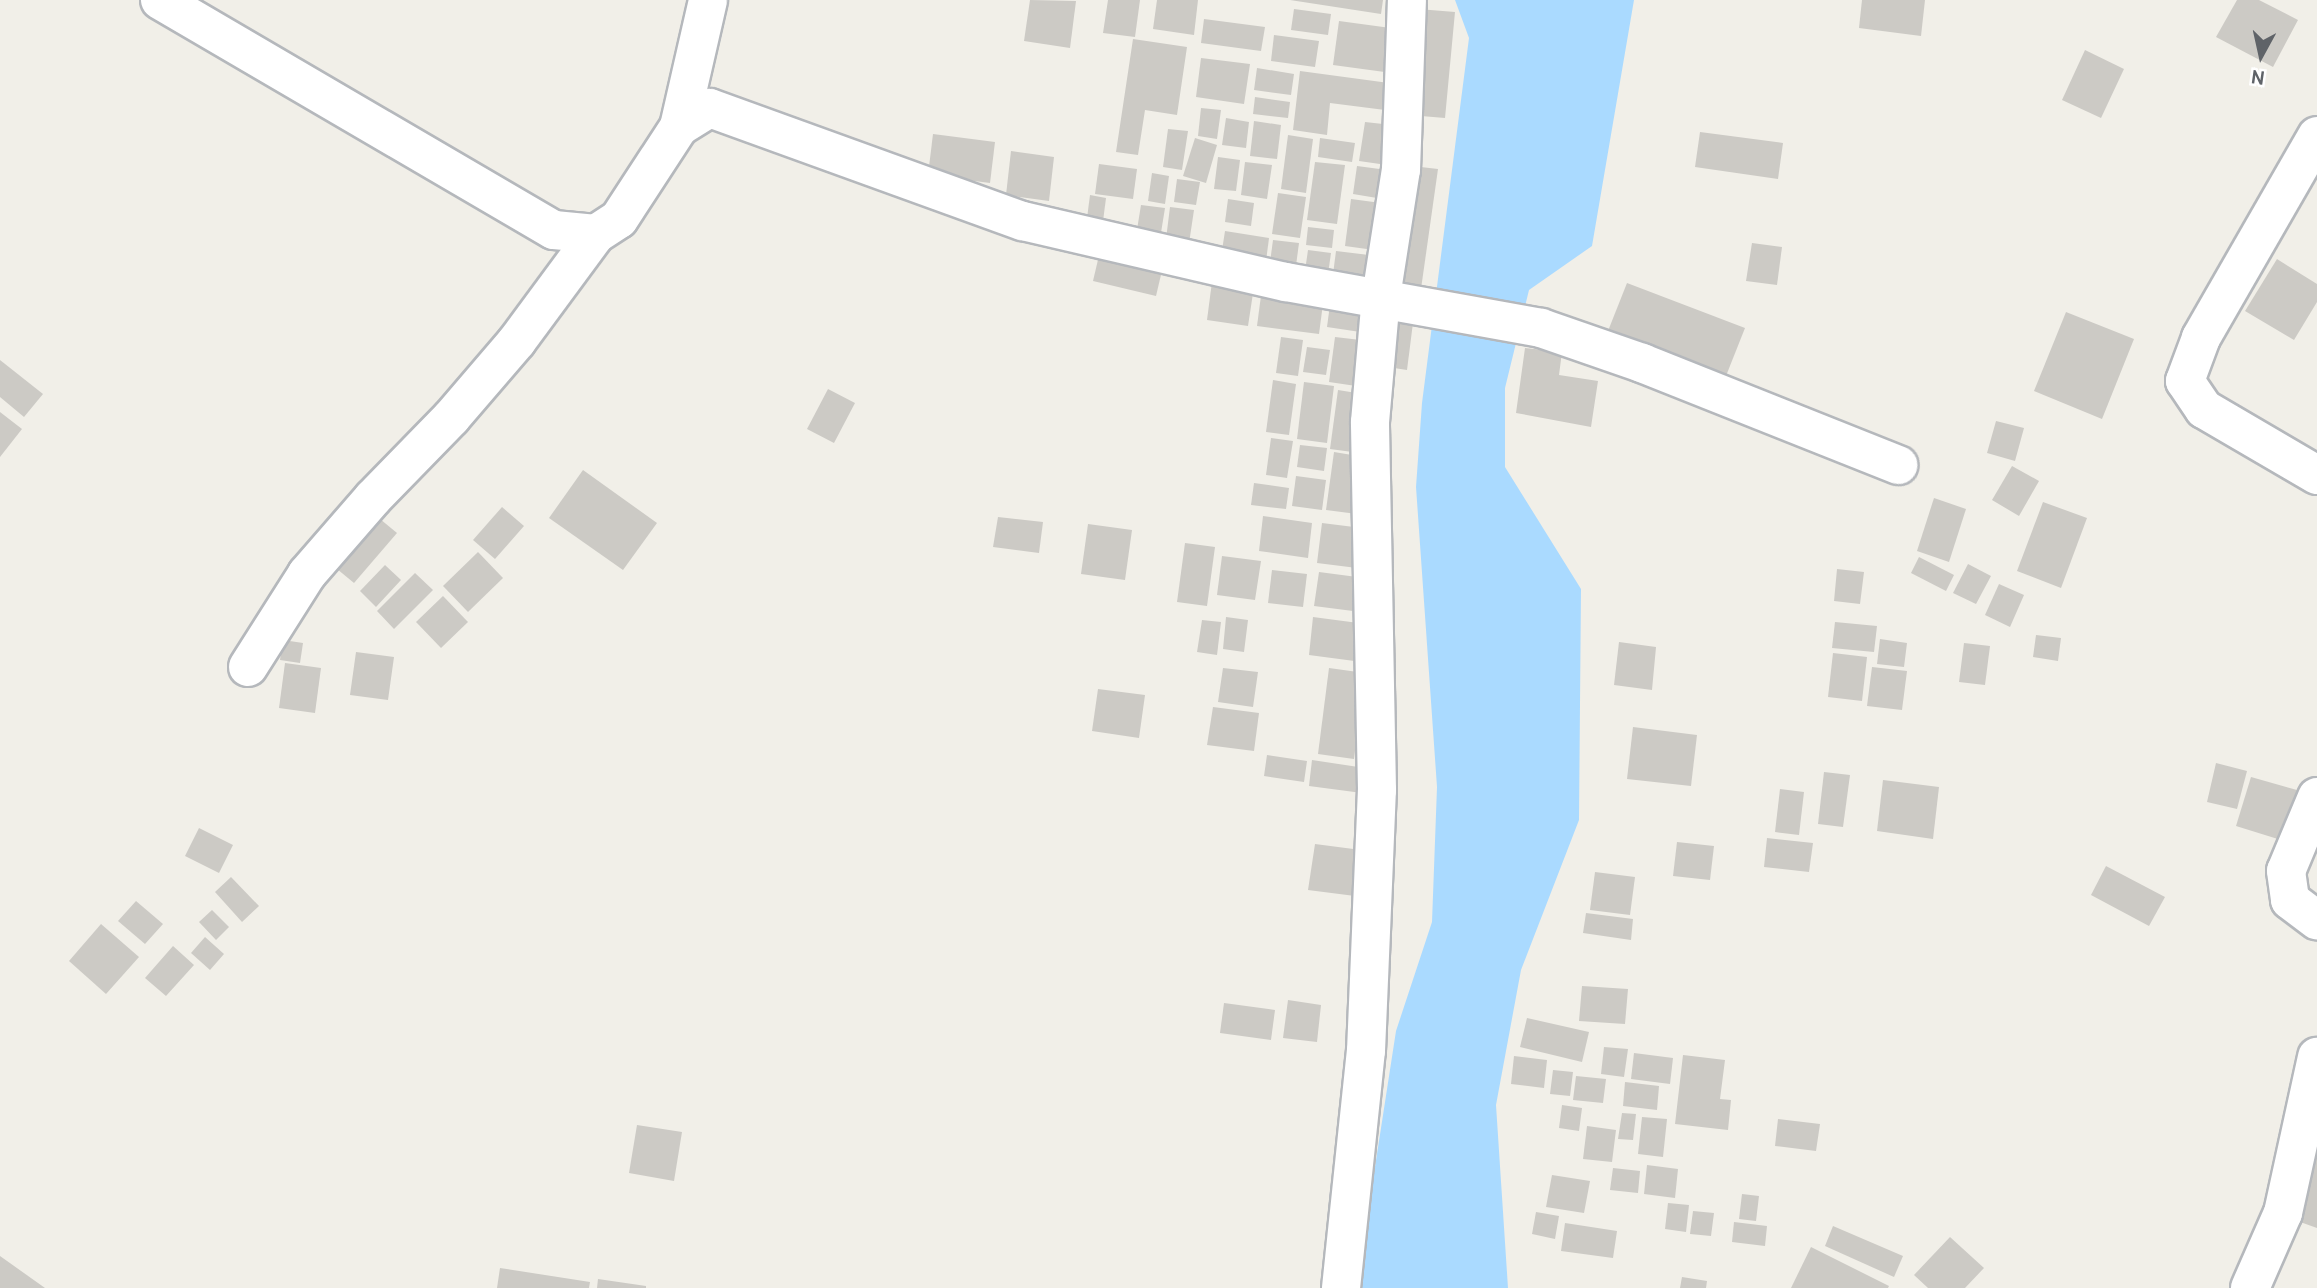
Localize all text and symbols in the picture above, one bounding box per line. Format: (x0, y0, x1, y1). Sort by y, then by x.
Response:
north arrow (2226, 21, 2296, 91)
text: N (2250, 65, 2266, 90)

